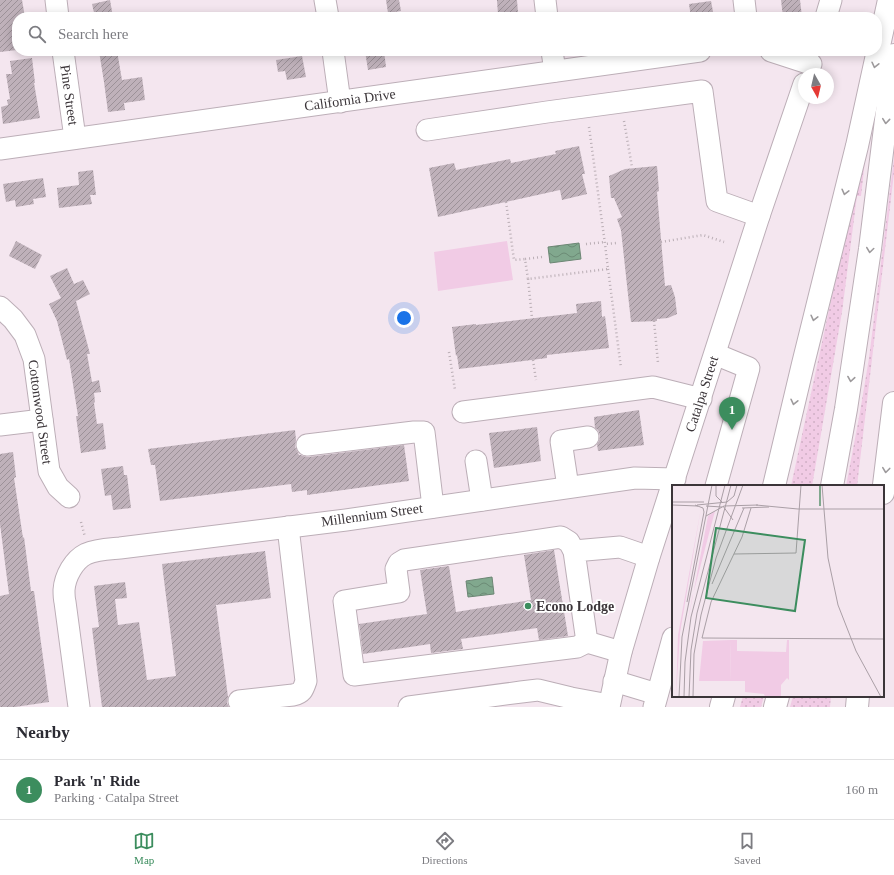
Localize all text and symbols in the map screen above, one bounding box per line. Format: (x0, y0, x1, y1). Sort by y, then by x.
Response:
search box (12, 12, 882, 56)
icon: search (26, 23, 48, 45)
text: Search here (58, 26, 128, 42)
one-way arrow (871, 62, 879, 69)
street label: Pine Street (57, 64, 81, 126)
north arrow (798, 68, 834, 104)
street label: California Drive (303, 86, 397, 114)
one-way arrow (882, 118, 891, 125)
one-way arrow (841, 188, 850, 195)
one-way arrow (866, 247, 875, 254)
your location (394, 308, 414, 328)
one-way arrow (810, 315, 819, 322)
street label: Catalpa Street (683, 354, 721, 434)
street label: Cottonwood Street (25, 359, 55, 465)
one-way arrow (847, 376, 855, 382)
pin: 1 (719, 397, 745, 430)
one-way arrow (790, 399, 798, 405)
one-way arrow (882, 467, 891, 473)
inset map (672, 485, 884, 697)
street label: Millennium Street (320, 500, 424, 530)
place label: Econo Lodge (536, 599, 614, 614)
marker: Econo Lodge (523, 601, 533, 611)
text: Nearby (16, 723, 70, 742)
text: Park 'n' Ride (54, 773, 140, 789)
text: 1 (26, 782, 32, 797)
text: 160 m (845, 782, 878, 797)
text: Parking · Catalpa Street (54, 790, 179, 805)
tab: Map (133, 830, 155, 866)
tab: Directions (422, 830, 467, 866)
tab: Saved (734, 830, 761, 866)

